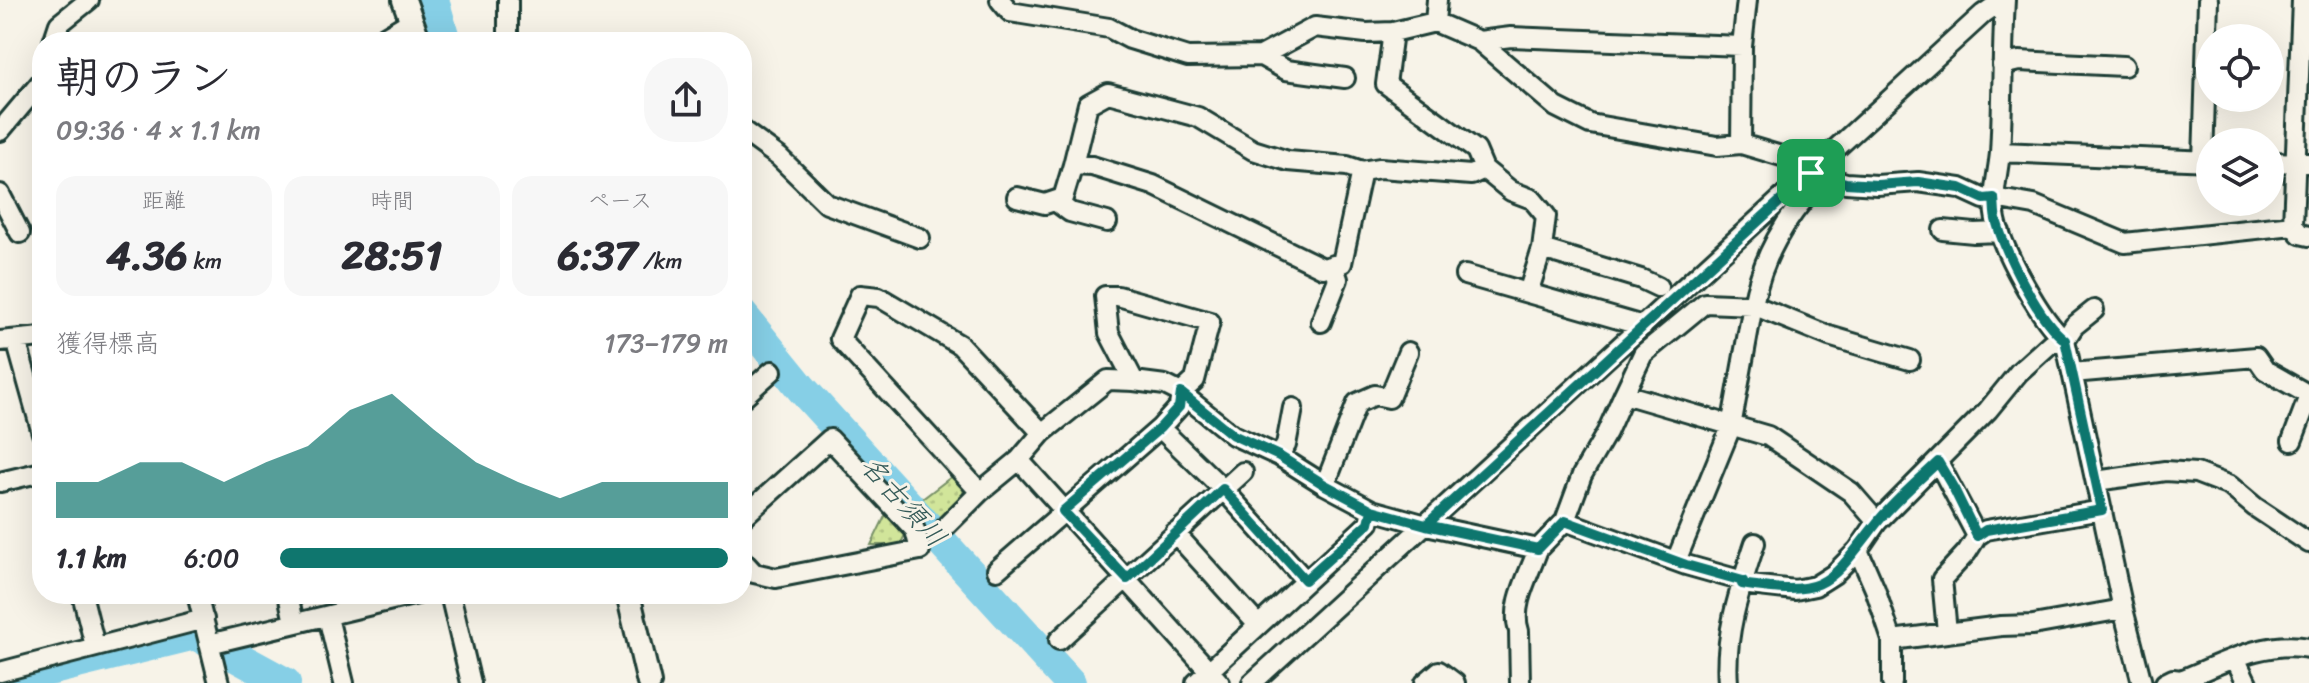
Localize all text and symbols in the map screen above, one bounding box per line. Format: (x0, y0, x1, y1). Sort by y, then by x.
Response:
map controls (2196, 24, 2284, 216)
button: locate (2196, 24, 2284, 112)
text: 朝のラン (56, 38, 232, 116)
button: share (644, 58, 728, 142)
text: 09:36 · 4 × 1.1 km (56, 107, 261, 153)
button: layers (2196, 128, 2284, 216)
pin (1777, 139, 1845, 207)
icon: arrive (1789, 151, 1833, 195)
text: 距離 (142, 181, 186, 220)
text: 時間 (370, 181, 414, 220)
text: ペース (588, 181, 652, 220)
text: 4.36 (106, 220, 188, 291)
text: 28:51 (342, 220, 442, 291)
text: 6:37 (558, 220, 637, 291)
text: km (188, 242, 222, 281)
text: /km (637, 242, 682, 281)
text: 獲得標高 (56, 320, 160, 366)
text: 173–179 m (604, 320, 728, 366)
water label: 名古須川 (848, 443, 959, 559)
text: 1.1 km (56, 535, 127, 581)
text: 6:00 (184, 535, 239, 581)

